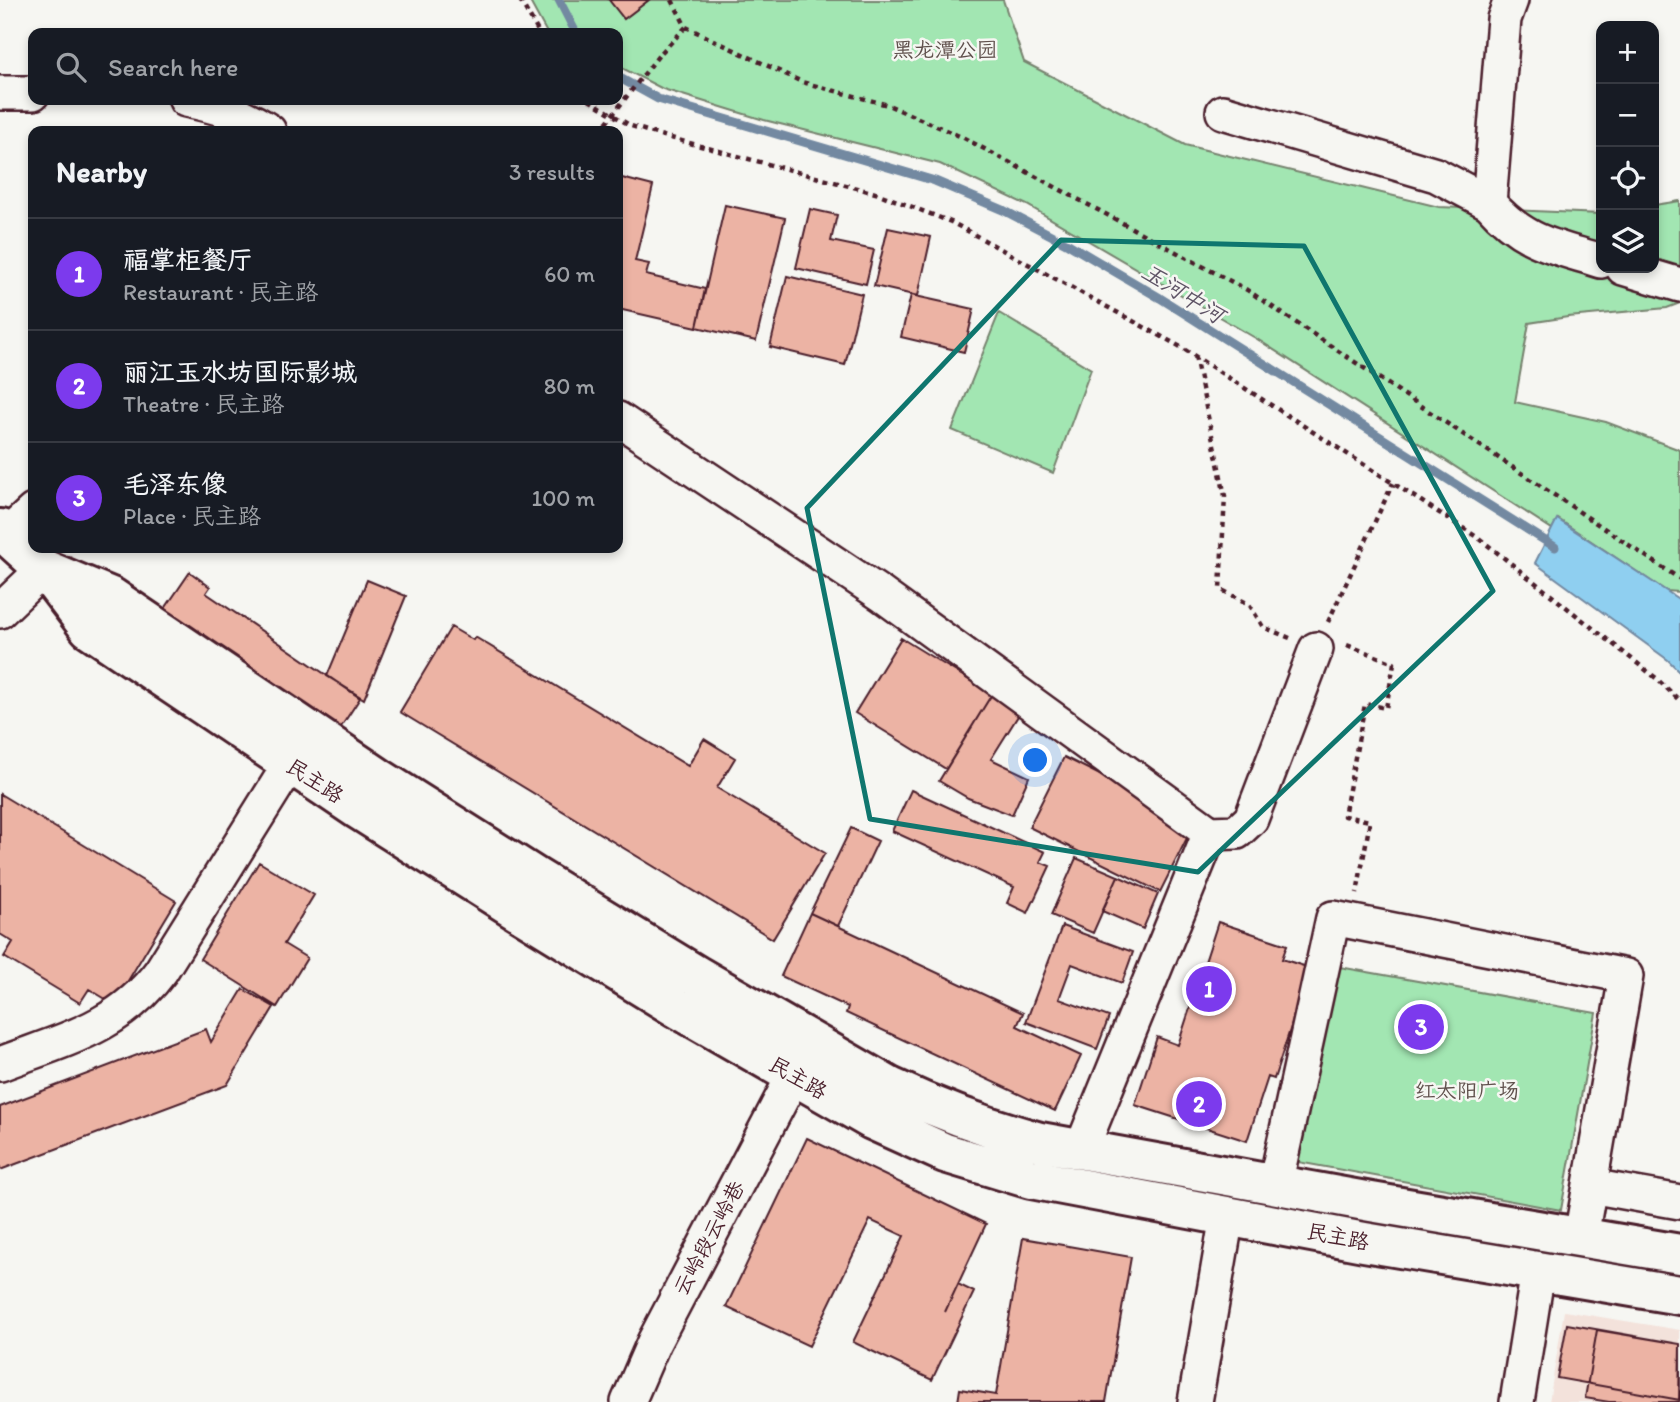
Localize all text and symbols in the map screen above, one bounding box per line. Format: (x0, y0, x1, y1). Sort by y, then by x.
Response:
map controls (1596, 21, 1659, 273)
button: + (1596, 21, 1659, 84)
search box (28, 28, 623, 105)
park label: 黑龙潭公园 (893, 37, 998, 62)
icon: search (52, 48, 90, 86)
text: Search here (108, 51, 238, 83)
button: − (1596, 84, 1659, 147)
button: locate (1596, 147, 1659, 210)
text: Nearby (56, 153, 147, 190)
text: 3 results (509, 158, 595, 186)
button: layers (1596, 210, 1659, 273)
text: 福掌柜餐厅 (123, 244, 253, 276)
water label: 玉河中河 (1137, 257, 1233, 331)
text: 1 (74, 260, 84, 288)
text: 60 m (544, 260, 595, 288)
text: Restaurant · 民主路 (123, 278, 318, 306)
text: 丽江玉水坊国际影城 (123, 356, 357, 388)
text: 2 (73, 372, 85, 400)
text: 80 m (544, 372, 595, 400)
text: Theatre · 民主路 (123, 390, 284, 418)
text: 毛泽东像 (123, 468, 227, 500)
text: 3 (73, 484, 85, 512)
text: 100 m (531, 484, 595, 512)
text: Place · 民主路 (123, 502, 261, 530)
your location (1018, 743, 1052, 777)
street label: 民主路 (282, 753, 348, 808)
pin: 1 (1186, 963, 1232, 1015)
pin: 3 (1398, 1001, 1444, 1053)
street label: 民主路 (765, 1051, 832, 1104)
pin: 2 (1176, 1078, 1222, 1130)
park label: 红太阳广场 (1415, 1078, 1520, 1103)
street label: 云岭段云岭巷 (668, 1176, 749, 1299)
street label: 民主路 (1305, 1218, 1371, 1255)

